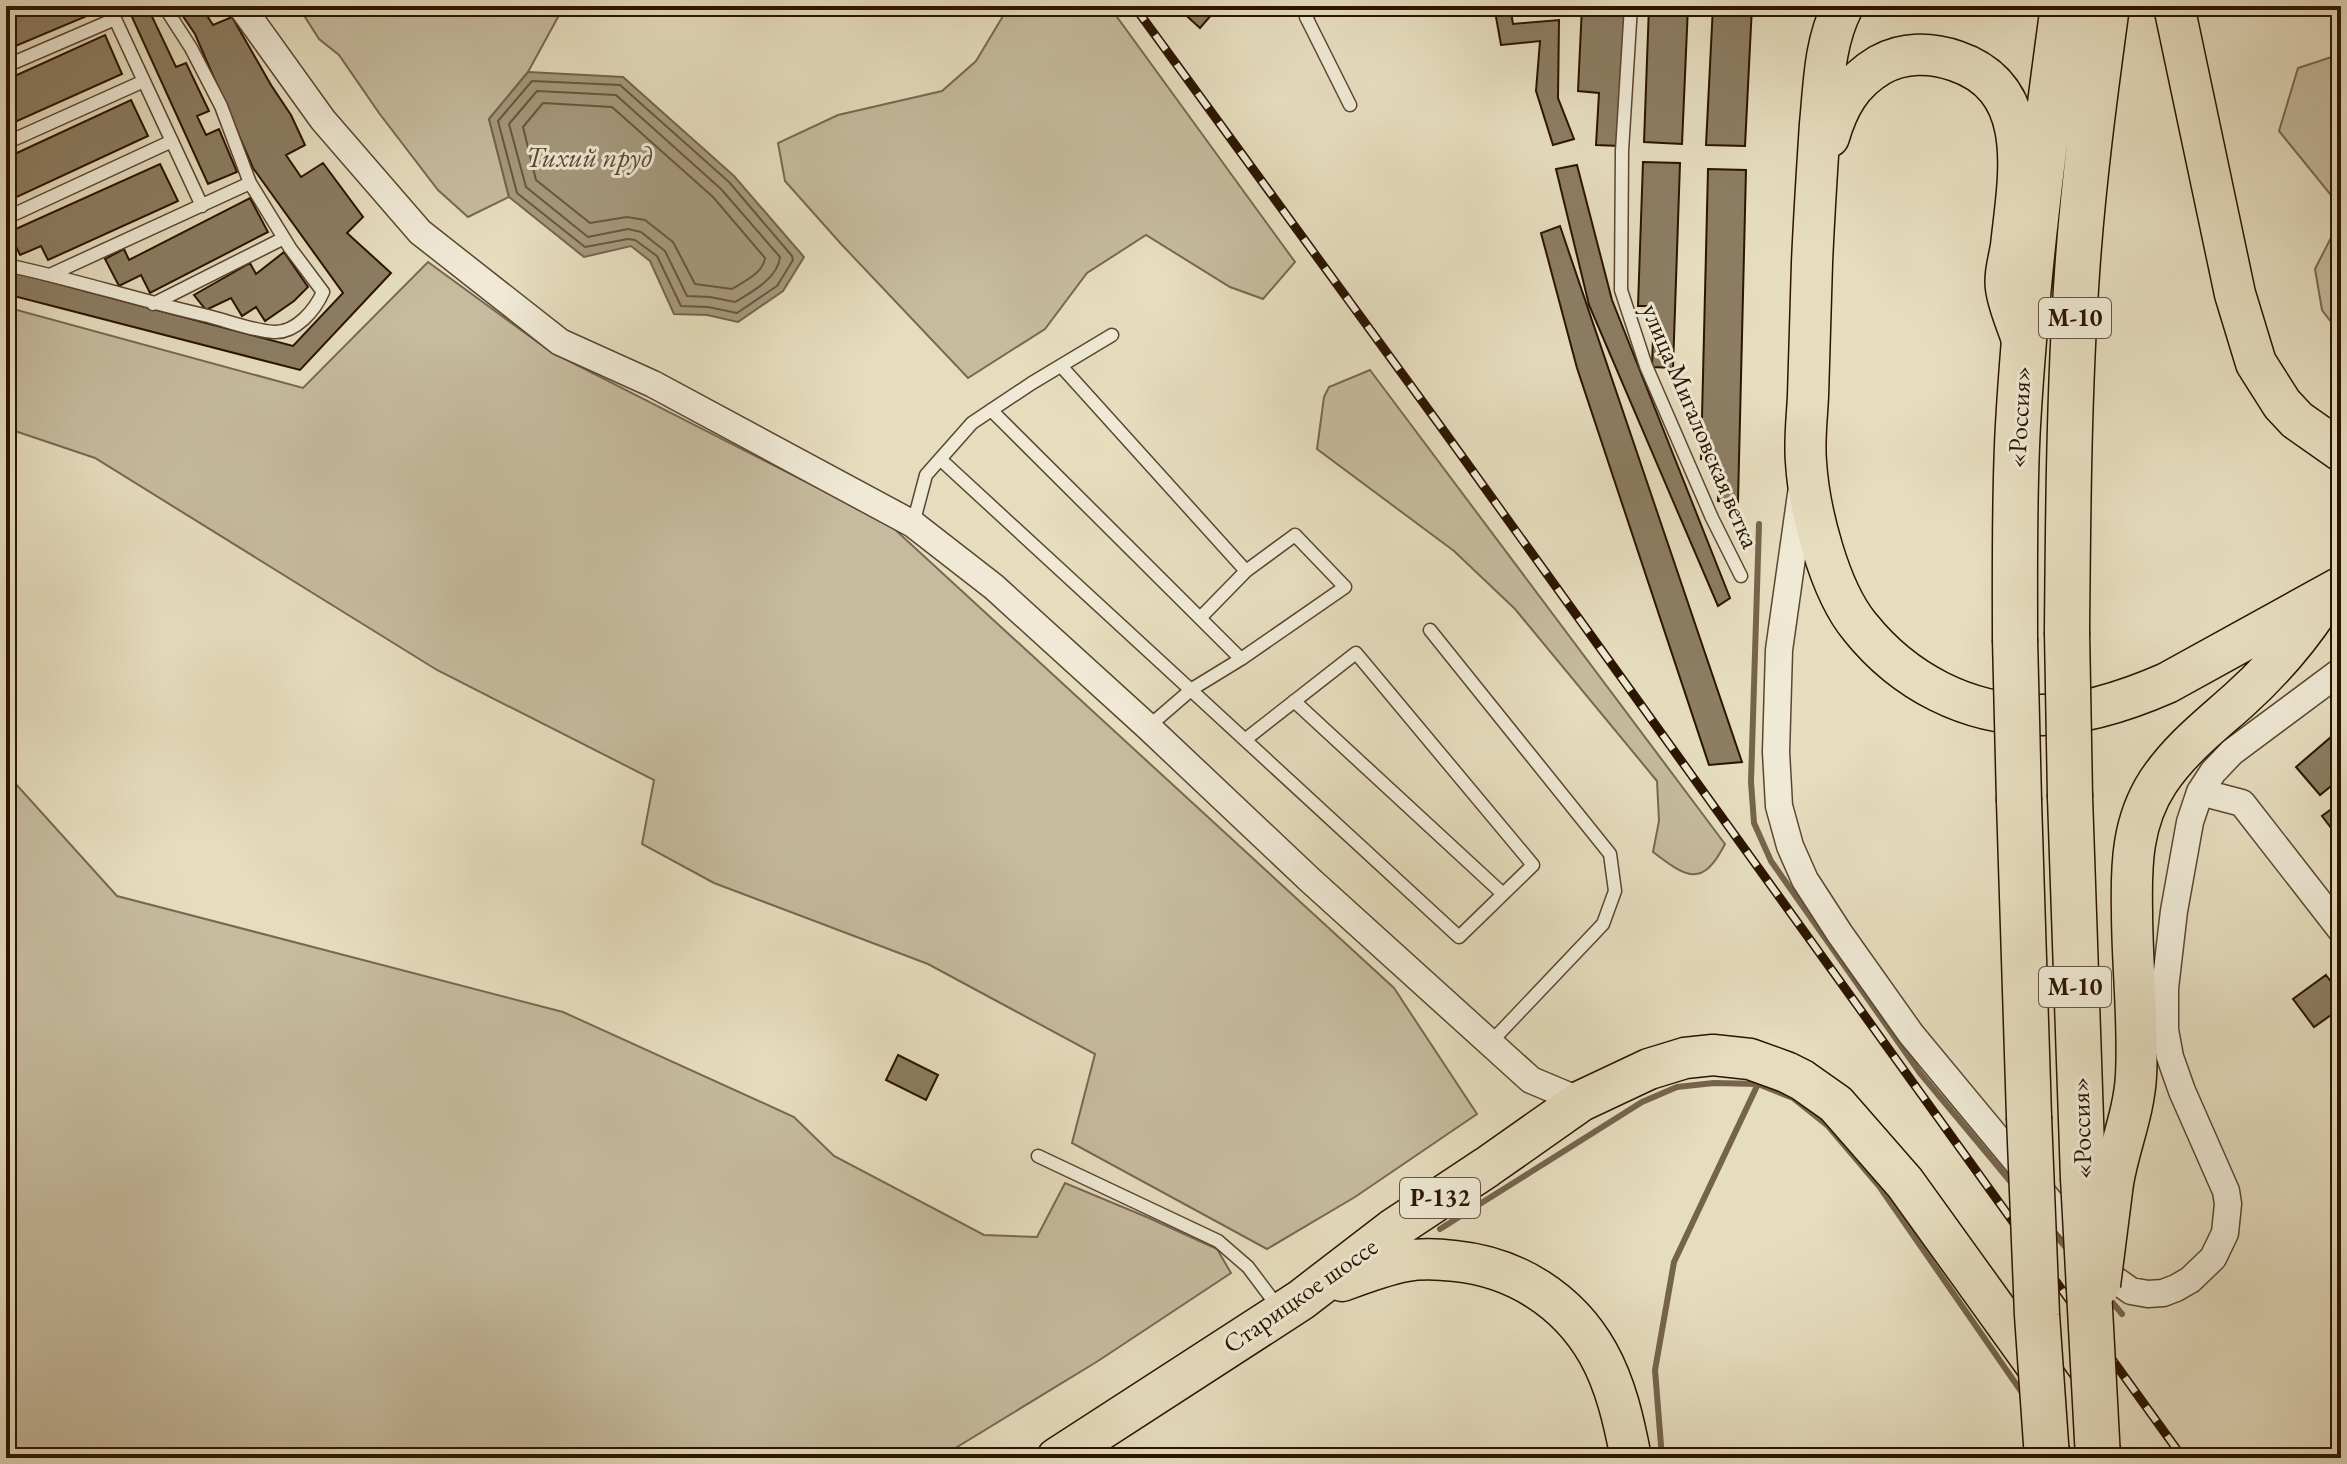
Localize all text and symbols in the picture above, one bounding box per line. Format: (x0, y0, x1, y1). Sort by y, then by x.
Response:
water label: Тихий пруд (526, 139, 653, 175)
street label: улица Мигаловская ветка (1634, 298, 1768, 554)
road number: М-10 (2039, 298, 2111, 338)
street label: «Россия» (1999, 365, 2039, 469)
road number: М-10 (2039, 967, 2111, 1007)
street label: «Россия» (2062, 1076, 2100, 1180)
road number: Р-132 (1400, 1178, 1480, 1218)
street label: Старицкое шоссе (1216, 1229, 1384, 1361)

